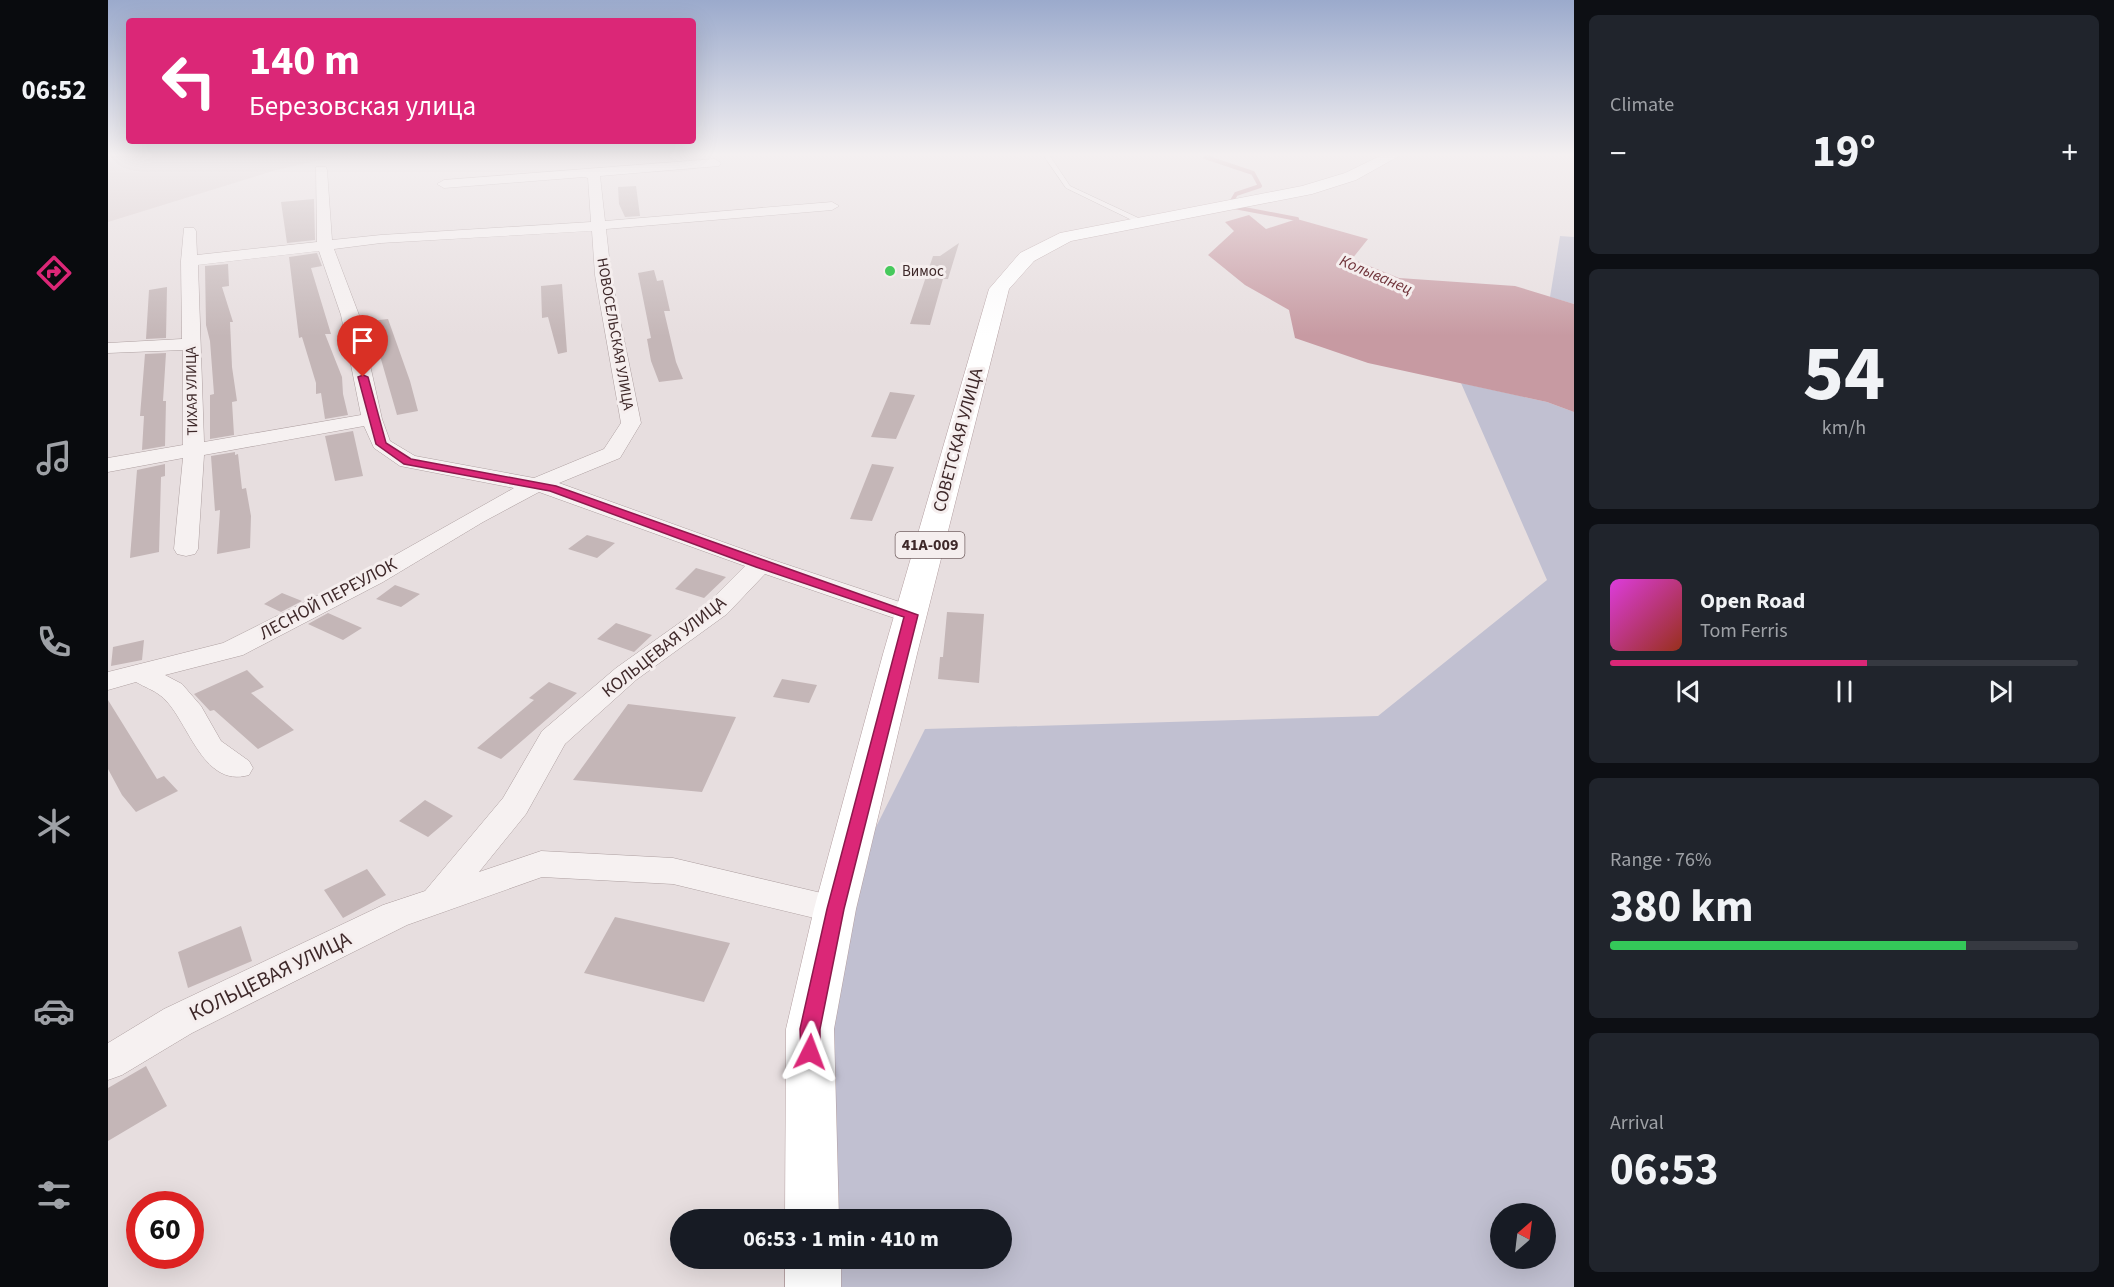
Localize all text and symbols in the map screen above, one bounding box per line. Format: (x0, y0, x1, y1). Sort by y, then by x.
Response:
text: 140 m (249, 31, 360, 91)
icon: left (150, 42, 228, 120)
text: 06:52 (21, 71, 87, 110)
text: Березовская улица (249, 87, 476, 126)
text: Climate (1610, 91, 1674, 119)
text: 19° (1812, 120, 1876, 184)
text: − (1610, 130, 1626, 177)
text: + (2062, 130, 2078, 177)
water label: Колыванец (1336, 250, 1416, 300)
icon: directions (33, 252, 75, 294)
street label: НОВОСЕЛЬСКАЯ УЛИЦА (591, 256, 639, 413)
place label: Вимос (902, 261, 944, 282)
marker: Вимос (883, 264, 897, 278)
pin (337, 315, 388, 377)
text: 54 (1803, 319, 1885, 430)
icon: arrive (346, 324, 379, 357)
street label: ТИХАЯ УЛИЦА (181, 345, 203, 436)
street label: СОВЕТСКАЯ УЛИЦА (927, 365, 989, 515)
text: km/h (1822, 414, 1866, 442)
icon: music (33, 437, 75, 479)
road number: 41А-009 (896, 532, 964, 558)
street label: ЛЕСНОЙ ПЕРЕУЛОК (255, 552, 402, 646)
text: Open Road (1700, 585, 1805, 617)
street label: КОЛЬЦЕВАЯ УЛИЦА (597, 590, 732, 704)
text: Tom Ferris (1700, 617, 1788, 645)
icon: phone (33, 621, 75, 663)
icon: previous (1672, 675, 1705, 708)
icon: pause (1828, 675, 1861, 708)
icon: next (1984, 675, 2017, 708)
icon: climate (33, 805, 75, 847)
text: Range · 76% (1610, 846, 1711, 874)
text: 380 km (1610, 875, 1754, 939)
street label: КОЛЬЦЕВАЯ УЛИЦА (184, 923, 357, 1028)
icon: car (33, 990, 75, 1032)
position arrow (778, 1020, 842, 1084)
text: Arrival (1610, 1109, 1664, 1137)
text: 06:53 (1610, 1138, 1719, 1202)
icon: filters (33, 1174, 75, 1216)
speed limit sign: 60 (126, 1191, 204, 1269)
north arrow (1490, 1203, 1556, 1269)
map controls (1490, 1203, 1556, 1269)
text: 06:53 · 1 min · 410 m (743, 1223, 939, 1255)

